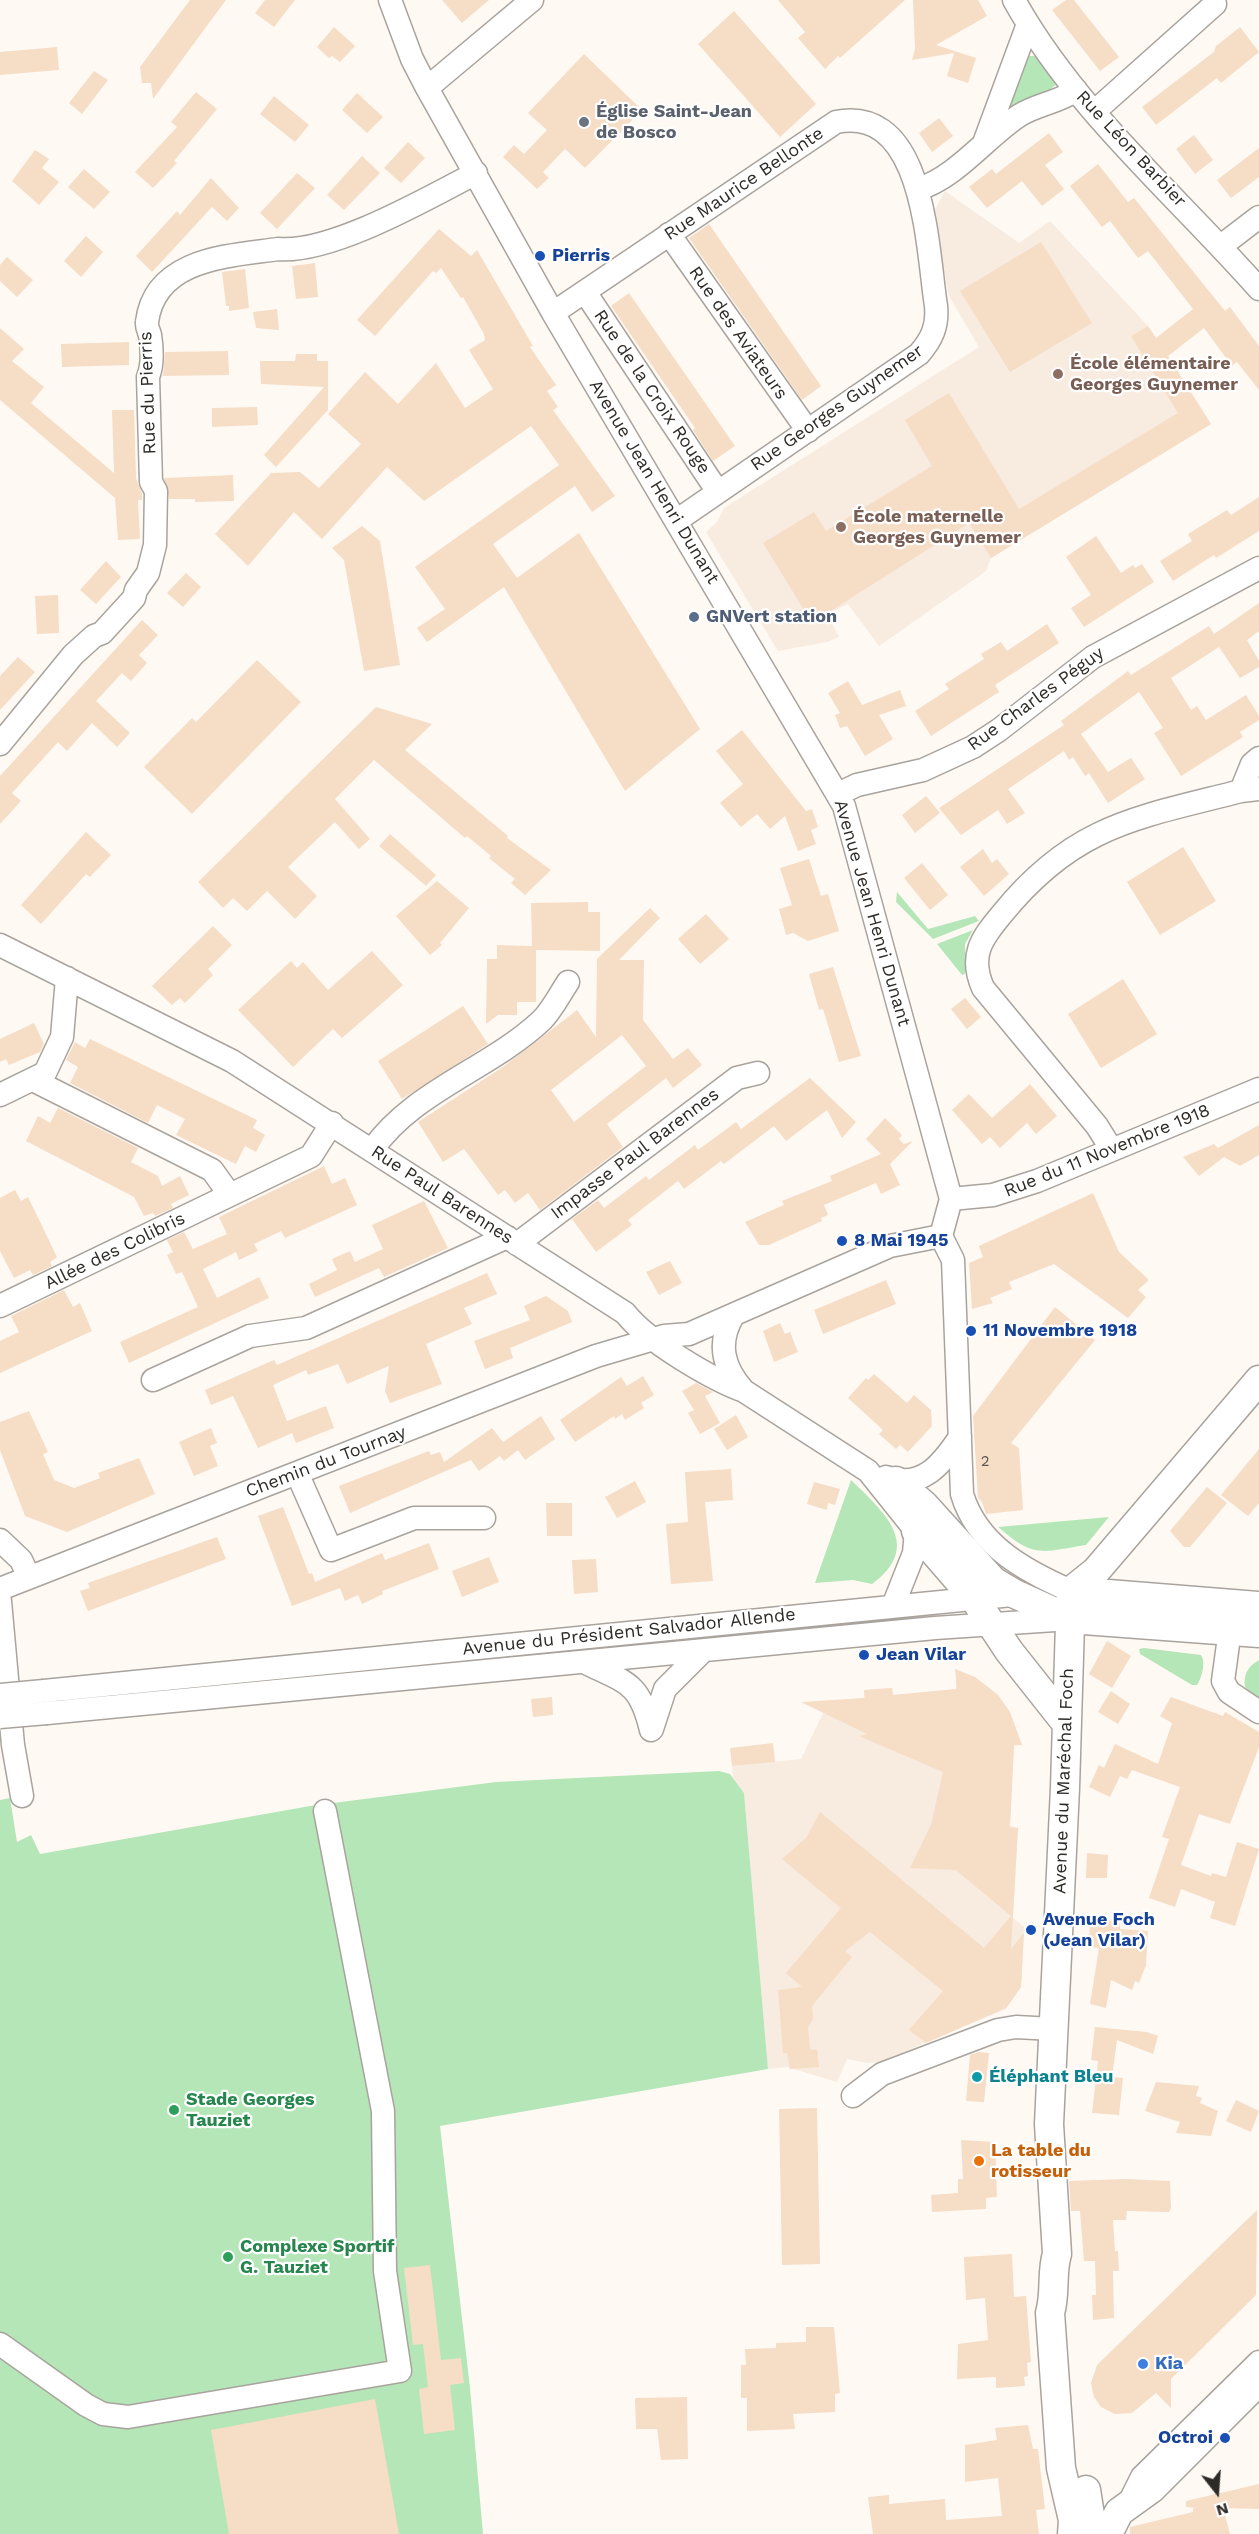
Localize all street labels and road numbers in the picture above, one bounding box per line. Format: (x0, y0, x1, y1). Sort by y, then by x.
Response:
street label: Rue Léon Barbier (1071, 86, 1191, 212)
street label: Rue Maurice Bellonte (660, 123, 828, 245)
street label: Rue des Aviateurs (684, 262, 792, 404)
street label: Rue de la Croix Rouge (589, 306, 715, 478)
street label: Rue du Pierris (135, 331, 161, 455)
street label: Rue Georges Guynemer (746, 340, 928, 476)
street label: Avenue Jean Henri Dunant (584, 376, 724, 588)
street label: Rue Charles Péguy (964, 642, 1108, 756)
street label: Avenue Jean Henri Dunant (829, 797, 915, 1029)
street label: Impasse Paul Barennes (547, 1084, 723, 1224)
street label: Rue du 11 Novembre 1918 (1001, 1100, 1213, 1202)
street label: Rue Paul Barennes (367, 1141, 517, 1249)
street label: Allée des Colibris (41, 1208, 189, 1294)
street label: Chemin du Tournay (243, 1421, 409, 1503)
street label: Avenue du Président Salvador Allende (461, 1604, 797, 1660)
street label: Avenue du Maréchal Foch (1049, 1668, 1079, 1894)

